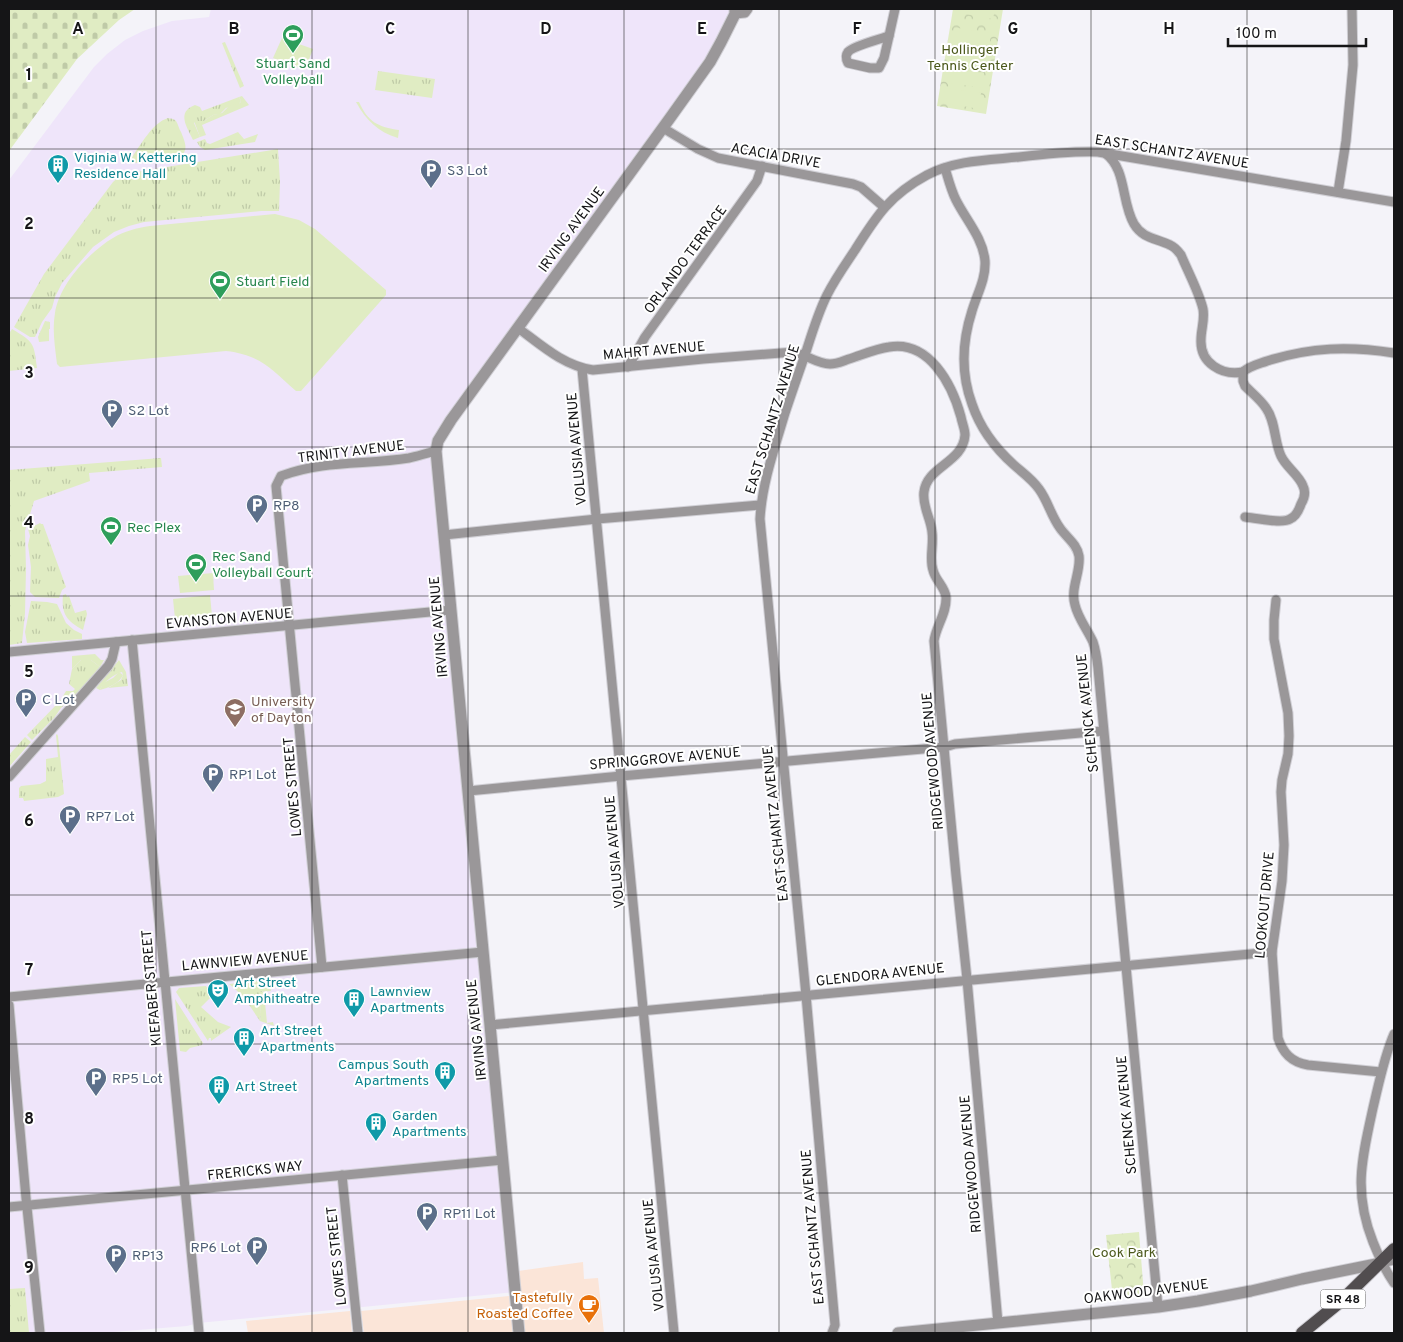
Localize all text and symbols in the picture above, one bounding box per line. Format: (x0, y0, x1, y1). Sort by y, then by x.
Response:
scale bar (1228, 15, 1366, 47)
text: A (72, 20, 84, 40)
text: B (228, 20, 240, 40)
text: C (385, 20, 395, 40)
text: D (540, 20, 552, 40)
text: E (697, 20, 707, 40)
text: F (852, 20, 862, 40)
text: G (1008, 20, 1018, 40)
text: H (1163, 20, 1175, 40)
sports icon: Stuart Sand Volleyball (281, 23, 305, 54)
text: 100 m (1236, 25, 1277, 44)
park label: Hollinger Tennis Center (927, 42, 1014, 75)
place label: Stuart Sand Volleyball (256, 56, 330, 89)
text: 1 (26, 66, 32, 86)
street label: EAST SCHANTZ AVENUE (1093, 132, 1250, 173)
street label: ACACIA DRIVE (729, 140, 822, 173)
place label: Viginia W. Kettering Residence Hall (74, 150, 197, 183)
building icon: Viginia W. Kettering Residence Hall (46, 153, 70, 184)
parking icon: S3 Lot (419, 158, 443, 189)
place label: S3 Lot (447, 163, 488, 180)
street label: IRVING AVENUE (536, 184, 609, 276)
street label: ORLANDO TERRACE (641, 202, 731, 317)
text: 2 (24, 215, 34, 235)
sports icon: Stuart Field (208, 269, 232, 300)
place label: Stuart Field (236, 274, 309, 291)
street label: MAHRT AVENUE (602, 339, 706, 364)
street label: EAST SCHANTZ AVENUE (743, 342, 804, 496)
text: 3 (24, 364, 34, 384)
street label: VOLUSIA AVENUE (564, 392, 591, 506)
parking icon: S2 Lot (100, 398, 124, 429)
place label: S2 Lot (128, 403, 169, 420)
street label: TRINITY AVENUE (297, 437, 406, 467)
parking icon: RP8 (245, 493, 269, 524)
place label: RP8 (273, 498, 300, 515)
text: 4 (24, 514, 34, 534)
sports icon: Rec Plex (99, 515, 123, 546)
place label: Rec Plex (127, 520, 181, 537)
place label: Rec Sand Volleyball Court (212, 549, 312, 582)
sports icon: Rec Sand Volleyball Court (184, 552, 208, 583)
street label: IRVING AVENUE (427, 576, 452, 678)
street label: EVANSTON AVENUE (165, 605, 293, 633)
street label: SCHENCK AVENUE (1074, 653, 1103, 773)
text: 5 (24, 663, 34, 683)
parking icon: C Lot (14, 687, 38, 718)
street label: RIDGEWOOD AVENUE (919, 691, 948, 831)
place label: C Lot (42, 692, 75, 709)
place label: University of Dayton (251, 694, 315, 727)
school or university icon: University of Dayton (223, 697, 247, 728)
street label: LOWES STREET (281, 737, 306, 837)
street label: SPRINGGROVE AVENUE (589, 744, 741, 775)
street label: EAST SCHANTZ AVENUE (760, 745, 793, 902)
parking icon: RP1 Lot (201, 762, 225, 793)
place label: RP1 Lot (229, 767, 276, 784)
street label: VOLUSIA AVENUE (602, 795, 629, 909)
parking icon: RP7 Lot (58, 804, 82, 835)
place label: RP7 Lot (86, 809, 135, 826)
text: 6 (24, 812, 34, 832)
street label: LOOKOUT DRIVE (1252, 851, 1279, 959)
street label: KIEFABER STREET (139, 929, 166, 1047)
street label: LAWNVIEW AVENUE (181, 947, 309, 976)
street label: GLENDORA AVENUE (815, 960, 945, 991)
text: 7 (25, 961, 33, 981)
place label: Art Street Amphitheatre (234, 975, 320, 1008)
theatre icon: Art Street Amphitheatre (206, 978, 230, 1009)
street label: IRVING AVENUE (464, 978, 491, 1081)
place label: Lawnview Apartments (370, 984, 445, 1017)
building icon: Lawnview Apartments (342, 987, 366, 1018)
place label: Art Street Apartments (260, 1023, 335, 1056)
building icon: Art Street Apartments (232, 1026, 256, 1057)
street label: SCHENCK AVENUE (1114, 1055, 1141, 1175)
place label: Campus South Apartments (338, 1057, 429, 1090)
building icon: Campus South Apartments (433, 1060, 457, 1091)
parking icon: RP5 Lot (84, 1066, 108, 1097)
place label: RP5 Lot (112, 1071, 163, 1088)
building icon: Art Street (207, 1074, 231, 1105)
place label: Art Street (235, 1079, 297, 1096)
street label: RIDGEWOOD AVENUE (957, 1094, 986, 1234)
place label: Garden Apartments (392, 1108, 467, 1141)
text: 8 (24, 1110, 34, 1130)
building icon: Garden Apartments (364, 1111, 388, 1142)
street label: EAST SCHANTZ AVENUE (798, 1148, 829, 1305)
street label: FRERICKS WAY (206, 1158, 304, 1185)
street label: VOLUSIA AVENUE (640, 1198, 669, 1312)
parking icon: RP11 Lot (415, 1201, 439, 1232)
street label: LOWES STREET (324, 1205, 351, 1306)
place label: RP11 Lot (443, 1206, 496, 1223)
parking icon: RP6 Lot (245, 1235, 269, 1266)
place label: RP6 Lot (190, 1240, 241, 1257)
parking icon: RP13 (104, 1243, 128, 1274)
park label: Cook Park (1092, 1245, 1156, 1262)
place label: RP13 (132, 1248, 164, 1265)
text: 9 (24, 1259, 34, 1279)
street label: OAKWOOD AVENUE (1083, 1276, 1210, 1309)
place label: Tastefully Roasted Coffee (476, 1290, 573, 1323)
road number: SR 48 (1320, 1290, 1366, 1308)
cafe icon: Tastefully Roasted Coffee (577, 1293, 601, 1324)

